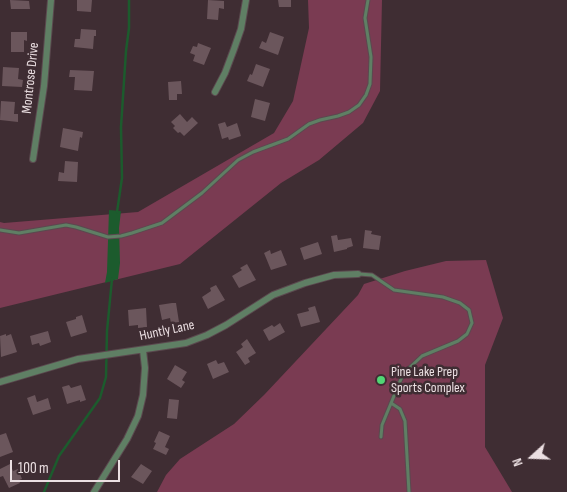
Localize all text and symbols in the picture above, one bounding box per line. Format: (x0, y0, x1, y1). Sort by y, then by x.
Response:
street label: Montrose Drive (19, 42, 43, 114)
street label: Huntly Lane (138, 317, 196, 345)
place label: Pine Lake Prep Sports Complex (391, 364, 465, 397)
marker: Pine Lake Prep Sports Complex (375, 374, 387, 386)
north arrow (507, 432, 557, 482)
scale bar (12, 450, 122, 482)
text: N (508, 456, 527, 469)
text: 100 m (18, 459, 49, 478)

